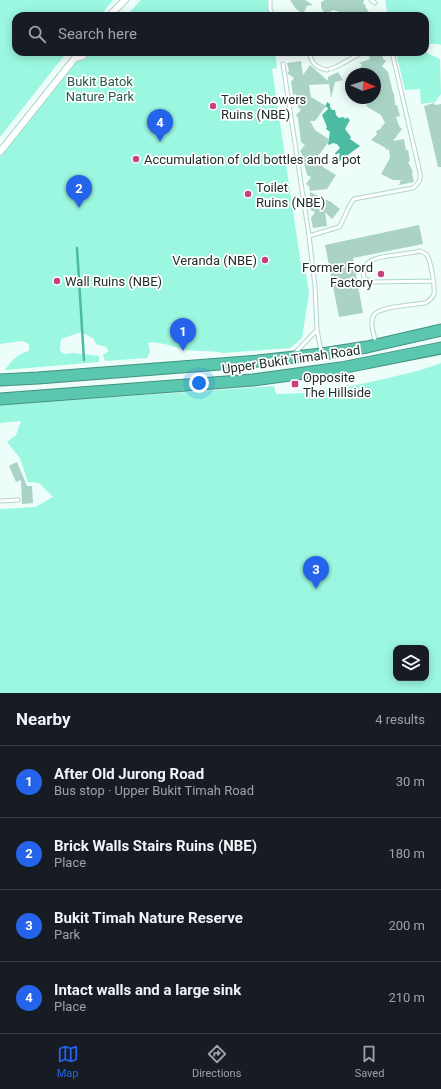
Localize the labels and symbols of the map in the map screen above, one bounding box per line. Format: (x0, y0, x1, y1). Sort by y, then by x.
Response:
north arrow (345, 68, 381, 104)
park label: Bukit Batok Nature Park (66, 74, 135, 104)
place label: Toilet Showers Ruins (NBE) (221, 92, 307, 122)
marker: Toilet Showers Ruins (NBE) (208, 101, 218, 111)
pin: 4 (147, 109, 173, 142)
place label: Accumulation of old bottles and a pot (144, 152, 361, 167)
marker: Accumulation of old bottles and a pot (131, 154, 141, 164)
pin: 2 (66, 175, 92, 208)
place label: Toilet Ruins (NBE) (256, 180, 325, 210)
marker: Toilet Ruins (NBE) (243, 189, 253, 199)
place label: Veranda (NBE) (172, 253, 257, 268)
marker: Veranda (NBE) (260, 255, 270, 265)
place label: Former Ford Factory (302, 260, 373, 290)
marker: Former Ford Factory (376, 269, 386, 279)
place label: Wall Ruins (NBE) (65, 274, 162, 289)
marker: Wall Ruins (NBE) (52, 276, 62, 286)
pin: 1 (170, 318, 196, 351)
street label: Upper Bukit Timah Road (221, 342, 361, 377)
place label: Opposite The Hillside (303, 370, 371, 400)
your location (189, 373, 209, 393)
marker: Opposite The Hillside (290, 379, 300, 389)
pin: 3 (303, 556, 329, 589)

